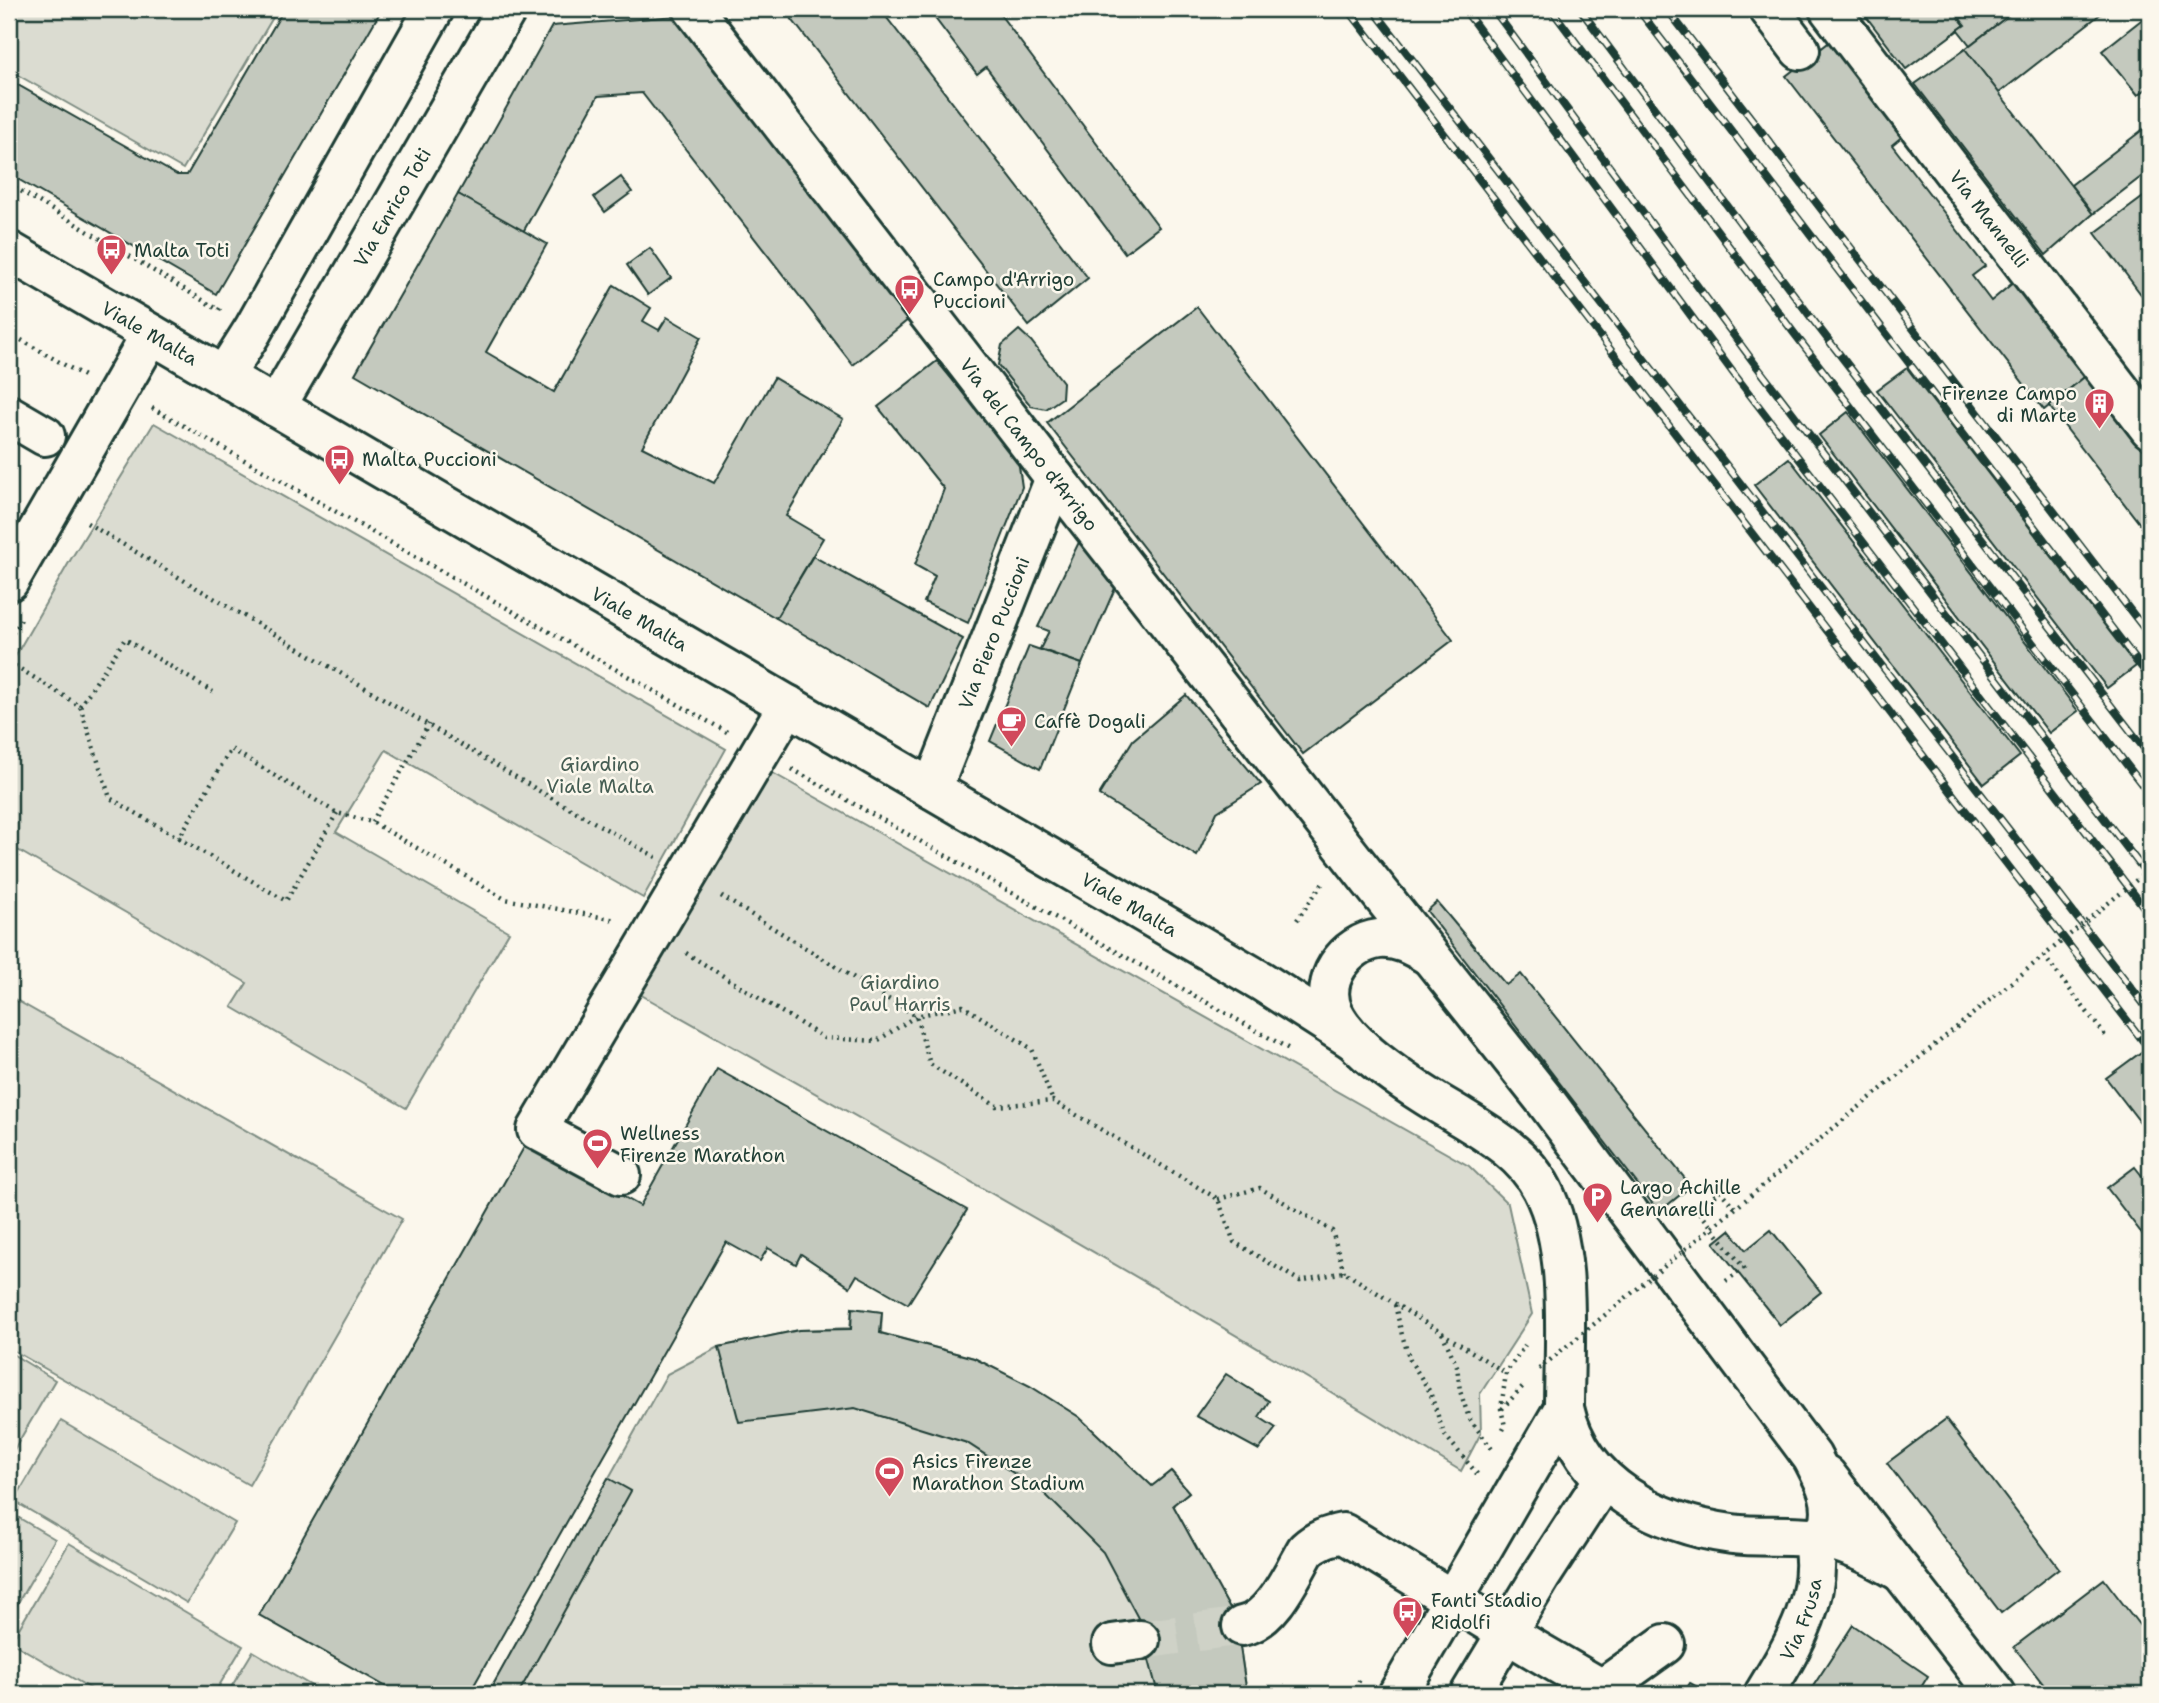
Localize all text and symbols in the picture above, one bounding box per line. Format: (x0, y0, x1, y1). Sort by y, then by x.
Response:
street label: Via Enrico Toti (348, 143, 437, 272)
street label: Via Mannelli (1944, 165, 2034, 273)
bus stop icon: Malta Toti (94, 233, 128, 277)
place label: Malta Toti (134, 238, 230, 263)
place label: Campo d'Arrigo Puccioni (933, 267, 1074, 314)
bus stop icon: Campo d'Arrigo Puccioni (893, 273, 927, 317)
street label: Viale Malta (97, 296, 203, 372)
street label: Via del Campo d'Arrigo (954, 353, 1104, 536)
place label: Firenze Campo di Marte (1942, 381, 2077, 428)
building icon: Firenze Campo di Marte (2083, 387, 2117, 431)
bus stop icon: Malta Puccioni (322, 442, 356, 486)
place label: Malta Puccioni (362, 447, 497, 472)
street label: Via Piero Puccioni (953, 553, 1036, 713)
street label: Viale Malta (587, 581, 692, 657)
cafe icon: Caffè Dogali (994, 704, 1028, 748)
place label: Caffè Dogali (1034, 709, 1146, 734)
park label: Giardino Viale Malta (546, 752, 654, 799)
street label: Viale Malta (1076, 867, 1182, 943)
park label: Giardino Paul Harris (849, 970, 951, 1017)
place label: Wellness Firenze Marathon (620, 1121, 785, 1168)
sports icon: Wellness Firenze Marathon (580, 1127, 614, 1171)
place label: Largo Achille Gennarelli (1620, 1175, 1741, 1222)
parking icon: Largo Achille Gennarelli (1580, 1181, 1614, 1225)
place label: Asics Firenze Marathon Stadium (912, 1449, 1085, 1496)
sports icon: Asics Firenze Marathon Stadium (872, 1455, 906, 1499)
street label: Via Frusa (1774, 1576, 1827, 1665)
place label: Fanti Stadio Ridolfi (1431, 1588, 1542, 1635)
bus stop icon: Fanti Stadio Ridolfi (1391, 1594, 1425, 1638)

